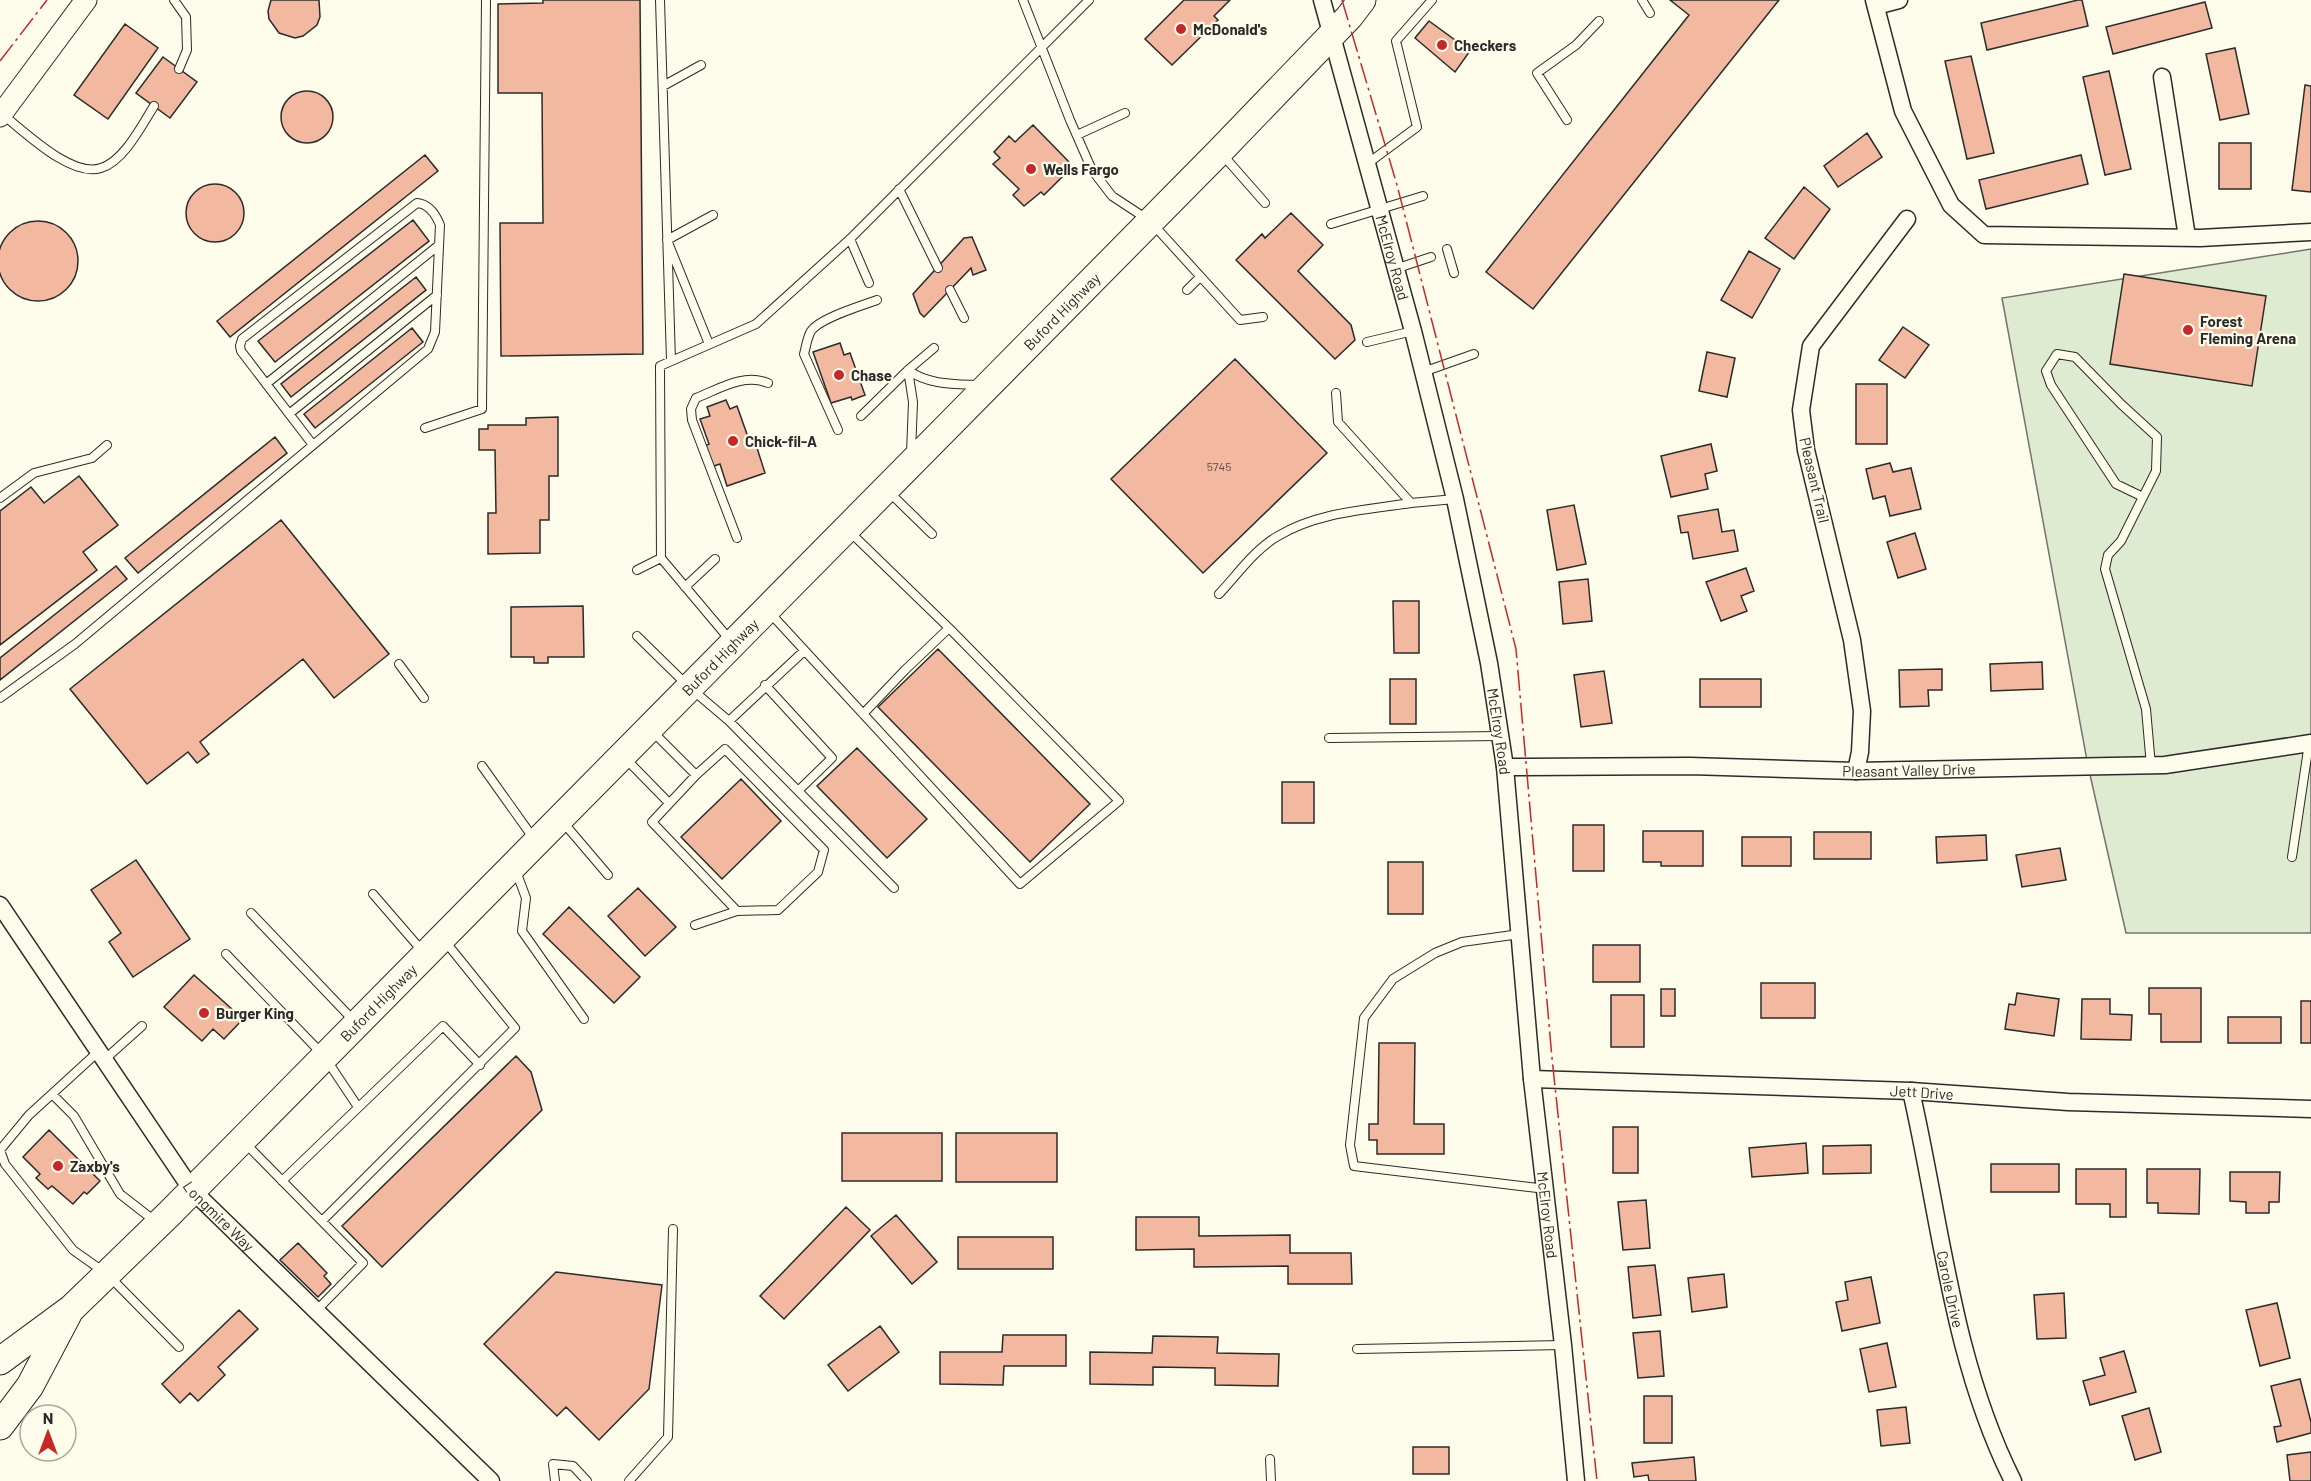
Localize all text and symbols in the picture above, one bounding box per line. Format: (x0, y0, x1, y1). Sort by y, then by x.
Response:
place label: McDonald's (1193, 20, 1268, 38)
marker: McDonald's (1174, 22, 1188, 36)
place label: Checkers (1454, 36, 1517, 54)
marker: Checkers (1435, 38, 1449, 52)
place label: Wells Fargo (1043, 160, 1119, 178)
marker: Wells Fargo (1024, 162, 1038, 176)
street label: McElroy Road (1373, 213, 1413, 302)
street label: Buford Highway (1020, 269, 1104, 354)
place label: Forest Fleming Arena (2200, 312, 2296, 347)
marker: Forest Fleming Arena (2181, 323, 2195, 337)
place label: Chase (851, 366, 892, 384)
marker: Chase (832, 368, 846, 382)
place label: Chick-fil-A (745, 432, 817, 450)
marker: Chick-fil-A (726, 434, 740, 448)
street label: Pleasant Trail (1796, 435, 1834, 525)
house number: 5745 (1207, 459, 1231, 473)
street label: Buford Highway (678, 614, 762, 699)
street label: McElroy Road (1484, 687, 1515, 775)
street label: Pleasant Valley Drive (1842, 760, 1976, 780)
street label: Buford Highway (336, 960, 420, 1045)
place label: Burger King (216, 1004, 294, 1022)
marker: Burger King (197, 1006, 211, 1020)
street label: Jett Drive (1890, 1081, 1954, 1103)
place label: Zaxby's (70, 1157, 120, 1175)
marker: Zaxby's (51, 1159, 65, 1173)
street label: McElroy Road (1534, 1170, 1562, 1259)
street label: Longmire Way (180, 1178, 258, 1255)
street label: Carole Drive (1934, 1249, 1968, 1329)
north arrow (18, 1403, 78, 1463)
text: N (43, 1408, 53, 1427)

